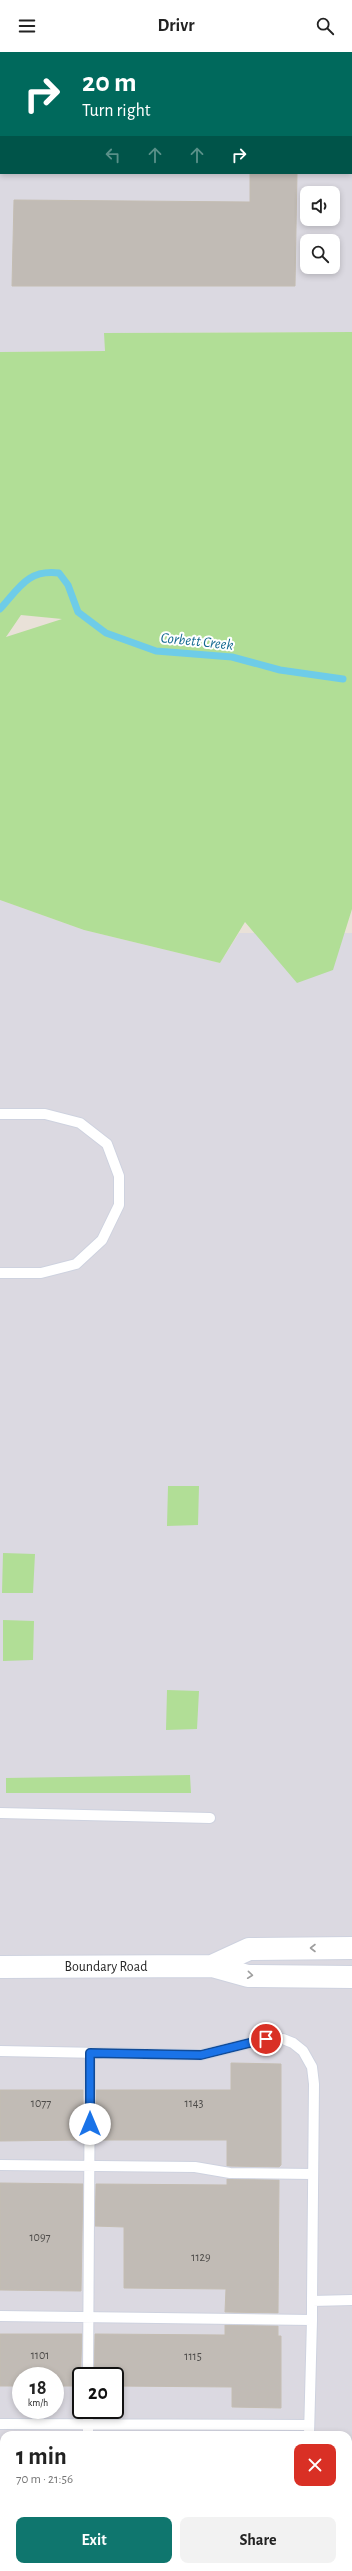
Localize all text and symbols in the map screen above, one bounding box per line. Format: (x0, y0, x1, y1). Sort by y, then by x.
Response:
icon: menu (16, 15, 38, 37)
icon: search (314, 15, 336, 37)
text: Drivr (158, 17, 194, 35)
icon: right (16, 68, 68, 120)
text: 20 m (82, 69, 137, 97)
text: Turn right (82, 102, 151, 120)
icon: left (102, 144, 124, 166)
icon: ahead (144, 144, 166, 166)
icon: ahead (186, 144, 208, 166)
icon: right (228, 144, 250, 166)
map controls (300, 186, 340, 274)
button: sound (300, 186, 340, 226)
button: search (300, 234, 340, 274)
water label: Corbett Creek (160, 630, 234, 653)
one-way arrow (310, 1944, 316, 1952)
street label: Boundary Road (65, 1960, 147, 1974)
one-way arrow (247, 1970, 253, 1979)
pin (249, 2022, 283, 2056)
icon: arrive (255, 2028, 277, 2050)
house number: 1077 (31, 2097, 51, 2109)
house number: 1143 (185, 2097, 204, 2109)
position arrow (69, 2103, 111, 2145)
house number: 1097 (29, 2231, 51, 2243)
house number: 1129 (191, 2251, 211, 2263)
house number: 1101 (31, 2349, 49, 2361)
house number: 1115 (184, 2350, 202, 2362)
speed limit sign: 20 (72, 2367, 124, 2419)
text: 18 (29, 2378, 47, 2398)
text: km/h (28, 2398, 48, 2408)
button: close (294, 2444, 336, 2486)
text: 1 min (16, 2445, 67, 2469)
text: 70 m · 21:56 (16, 2473, 73, 2486)
button: Exit (16, 2517, 172, 2563)
button: Share (180, 2517, 336, 2563)

